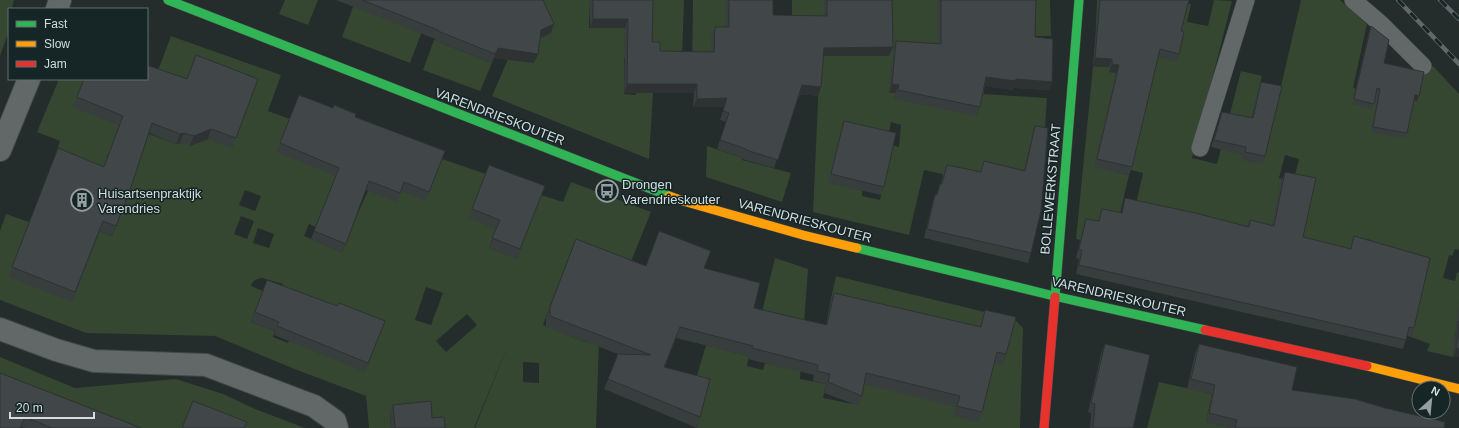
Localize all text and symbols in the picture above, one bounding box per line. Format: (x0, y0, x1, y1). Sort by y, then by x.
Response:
legend (8, 8, 148, 80)
text: Fast (44, 17, 68, 31)
text: Slow (44, 37, 70, 51)
text: Jam (44, 57, 67, 71)
street label: VARENDRIESKOUTER (433, 85, 567, 148)
street label: BOLLEWERKSTRAAT (1037, 123, 1064, 255)
place label: Drongen Varendrieskouter (622, 177, 721, 207)
bus stop icon: Drongen Varendrieskouter (594, 178, 620, 204)
place label: Huisartsenpraktijk Varendries (98, 186, 202, 216)
building icon: Huisartsenpraktijk Varendries (69, 187, 95, 213)
street label: VARENDRIESKOUTER (736, 195, 873, 246)
street label: VARENDRIESKOUTER (1050, 274, 1188, 319)
north arrow (1411, 380, 1451, 420)
text: N (1429, 384, 1442, 398)
scale bar (10, 394, 94, 420)
text: 20 m (16, 401, 43, 415)

